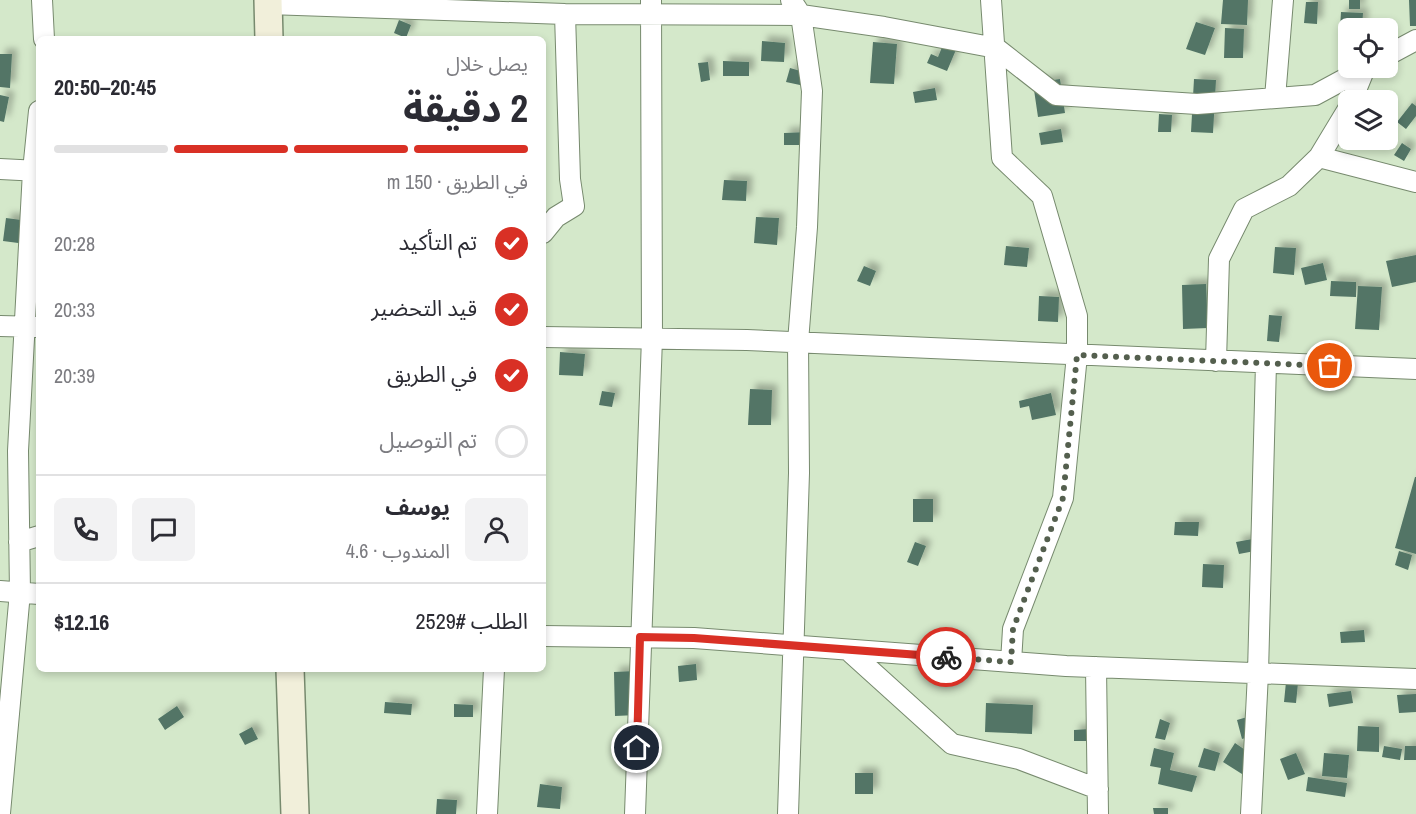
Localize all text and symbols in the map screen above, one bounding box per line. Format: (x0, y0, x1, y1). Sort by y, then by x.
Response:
map controls (1338, 18, 1398, 150)
button: locate (1338, 18, 1398, 78)
text: يصل خلال (446, 50, 528, 77)
text: 20:45–20:50 (54, 72, 156, 102)
text: 2 دقيقة (403, 82, 528, 134)
button: layers (1338, 90, 1398, 150)
text: في الطريق · 150 m (387, 168, 528, 195)
text: تم التأكيد (399, 227, 477, 257)
icon: check (495, 227, 528, 260)
text: 20:28 (54, 230, 95, 257)
text: قيد التحضير (371, 293, 477, 323)
icon: check (495, 293, 528, 326)
text: 20:33 (54, 296, 95, 323)
pin (1304, 340, 1355, 391)
icon: bag (1313, 349, 1346, 382)
text: في الطريق (387, 359, 477, 389)
icon: check (495, 359, 528, 392)
text: 20:39 (54, 362, 95, 389)
text: تم التوصيل (379, 425, 477, 455)
text: يوسف (385, 492, 450, 522)
button: phone (54, 498, 117, 561)
button: chat (132, 498, 195, 561)
button: person (465, 498, 528, 561)
text: المندوب · 4.6 (346, 537, 450, 564)
text: الطلب #2529 (416, 606, 528, 636)
text: $12.16 (54, 607, 109, 637)
courier (916, 627, 976, 687)
icon: bike (930, 641, 963, 674)
pin (611, 722, 662, 773)
icon: home (620, 731, 653, 764)

